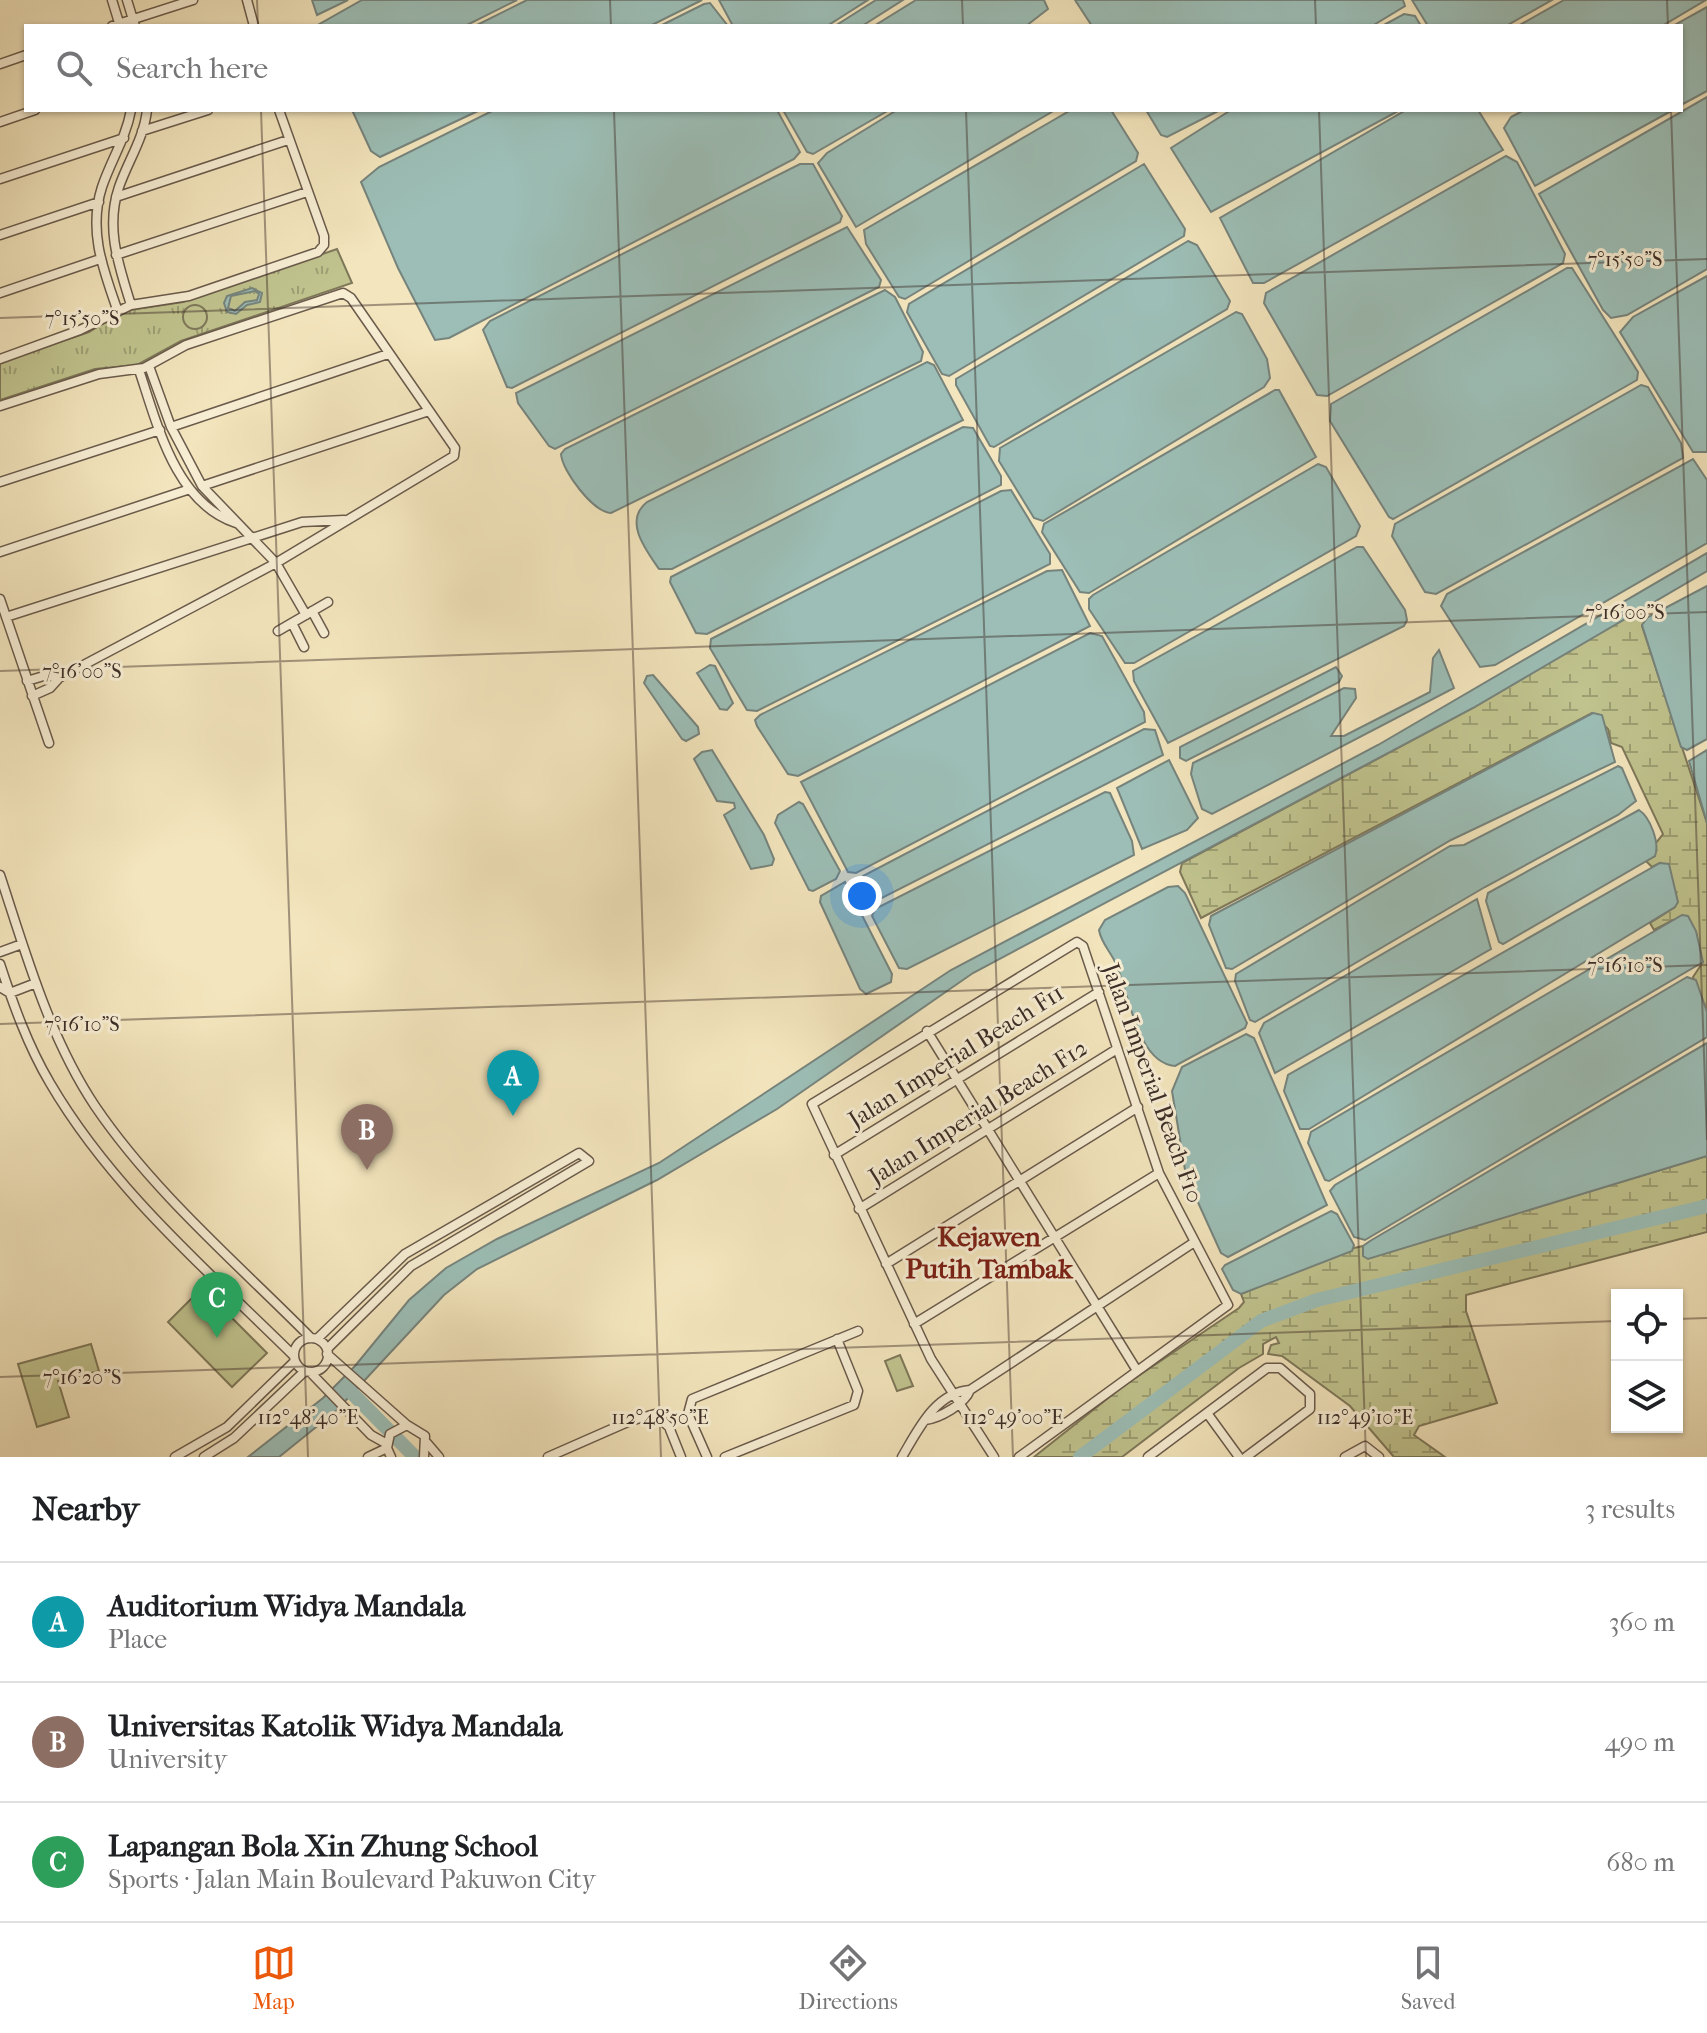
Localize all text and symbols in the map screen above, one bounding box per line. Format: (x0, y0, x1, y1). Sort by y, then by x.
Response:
search box (24, 24, 1683, 112)
icon: search (52, 46, 96, 90)
text: Search here (116, 51, 268, 86)
text: 7°15'50"S (1588, 248, 1662, 271)
text: 7°15'50"S (45, 307, 119, 330)
text: 7°16'00"S (1585, 601, 1665, 624)
text: 7°16'00"S (42, 660, 122, 683)
your location (842, 876, 882, 916)
text: 7°16'10"S (1587, 954, 1663, 977)
street label: Jalan Imperial Beach F10 (1096, 957, 1209, 1207)
street label: Jalan Imperial Beach F11 (842, 978, 1069, 1135)
text: 7°16'10"S (44, 1013, 120, 1036)
street label: Jalan Imperial Beach F12 (862, 1033, 1092, 1192)
pin: A (487, 1050, 539, 1116)
pin: B (341, 1104, 393, 1170)
district label: Kejawen Putih Tambak (905, 1220, 1074, 1285)
pin: C (191, 1272, 243, 1338)
map controls (1611, 1289, 1683, 1433)
button: locate (1611, 1289, 1683, 1361)
button: layers (1611, 1361, 1683, 1433)
text: 7°16'20"S (43, 1366, 121, 1389)
text: 112°48'40"E (258, 1406, 358, 1429)
text: 112°48'50"E (611, 1406, 709, 1429)
text: 112°49'00"E (963, 1406, 1063, 1429)
text: 112°49'10"E (1317, 1406, 1413, 1429)
text: Nearby (32, 1489, 139, 1529)
text: 3 results (1585, 1494, 1675, 1525)
text: Auditorium Widya Mandala (108, 1589, 465, 1624)
text: A (50, 1607, 66, 1638)
text: 360 m (1609, 1607, 1675, 1638)
text: Place (108, 1624, 167, 1655)
text: Universitas Katolik Widya Mandala (108, 1709, 562, 1744)
text: B (50, 1727, 66, 1758)
text: 490 m (1604, 1727, 1675, 1758)
text: University (108, 1744, 227, 1775)
text: Lapangan Bola Xin Zhung School (108, 1829, 538, 1864)
text: C (49, 1847, 67, 1878)
text: 680 m (1606, 1847, 1675, 1878)
text: Sports · Jalan Main Boulevard Pakuwon City (108, 1864, 596, 1895)
tab: Map (252, 1941, 296, 2015)
tab: Directions (799, 1941, 898, 2015)
tab: Saved (1401, 1941, 1455, 2015)

